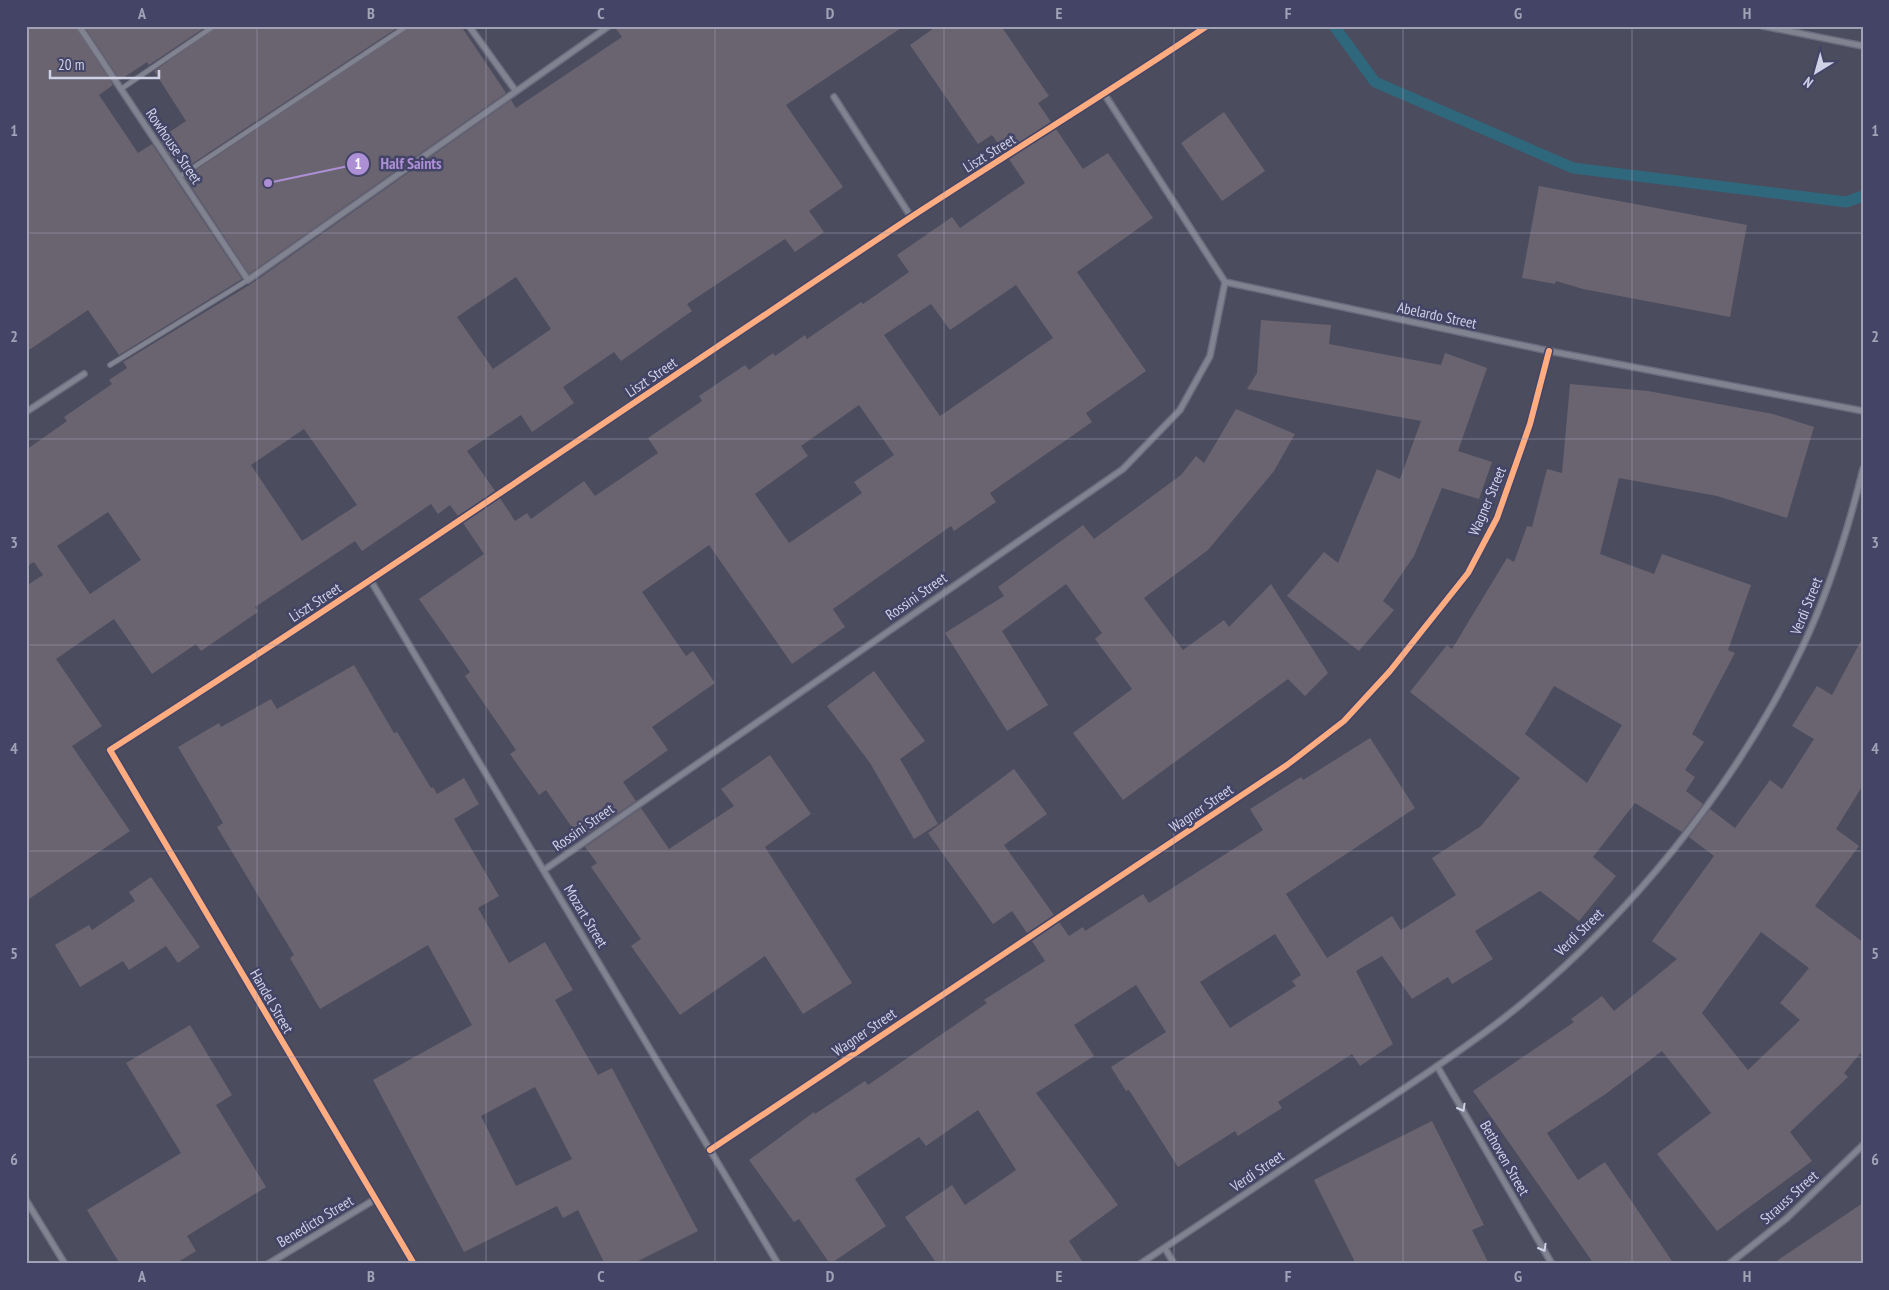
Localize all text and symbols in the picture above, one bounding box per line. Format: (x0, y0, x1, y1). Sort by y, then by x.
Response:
text: A (137, 3, 147, 23)
text: B (367, 3, 375, 23)
text: C (597, 3, 605, 23)
text: D (826, 3, 835, 23)
text: E (1056, 3, 1063, 23)
text: F (1285, 3, 1292, 23)
text: G (1514, 3, 1522, 23)
text: H (1743, 3, 1751, 23)
scale bar (50, 48, 159, 80)
north arrow (1792, 48, 1842, 98)
text: 20 m (58, 55, 84, 74)
text: N (1800, 73, 1817, 92)
street label: Rowhouse Street (142, 105, 206, 187)
text: 1 (10, 120, 18, 140)
text: 1 (1871, 120, 1879, 140)
street label: Liszt Street (959, 129, 1019, 177)
callout: Half Saints (345, 148, 452, 179)
text: Half Saints (380, 153, 442, 173)
text: 1 (354, 154, 362, 173)
street label: Abelardo Street (1396, 297, 1478, 333)
text: 2 (10, 326, 18, 346)
text: 2 (1871, 326, 1879, 346)
street label: Liszt Street (622, 353, 680, 401)
street label: Wagner Street (1464, 464, 1510, 538)
text: 3 (10, 532, 18, 552)
text: 3 (1871, 532, 1879, 552)
street label: Rossini Street (882, 568, 950, 624)
street label: Verdi Street (1785, 574, 1826, 639)
street label: Liszt Street (285, 578, 345, 626)
text: 4 (10, 738, 18, 758)
text: 4 (1871, 738, 1879, 758)
street label: Wagner Street (1165, 780, 1237, 836)
street label: Rossini Street (549, 799, 617, 855)
street label: Mozart Street (560, 881, 612, 951)
street label: Verdi Street (1550, 904, 1607, 961)
text: 5 (10, 943, 18, 963)
text: 5 (1871, 943, 1879, 963)
street label: Handel Street (246, 965, 298, 1037)
street label: Wagner Street (828, 1004, 900, 1060)
one-way arrow (1455, 1102, 1465, 1111)
street label: Bethoven Street (1476, 1117, 1534, 1199)
street label: Verdi Street (1226, 1146, 1287, 1196)
text: 6 (10, 1149, 18, 1169)
text: 6 (1871, 1149, 1879, 1169)
street label: Strauss Street (1756, 1166, 1822, 1228)
street label: Benedicto Street (273, 1191, 357, 1251)
one-way arrow (1537, 1243, 1547, 1252)
text: A (137, 1266, 147, 1286)
text: B (367, 1266, 375, 1286)
text: C (597, 1266, 605, 1286)
text: D (826, 1266, 835, 1286)
text: E (1056, 1266, 1063, 1286)
text: F (1285, 1266, 1292, 1286)
text: G (1514, 1266, 1522, 1286)
text: H (1743, 1266, 1751, 1286)

